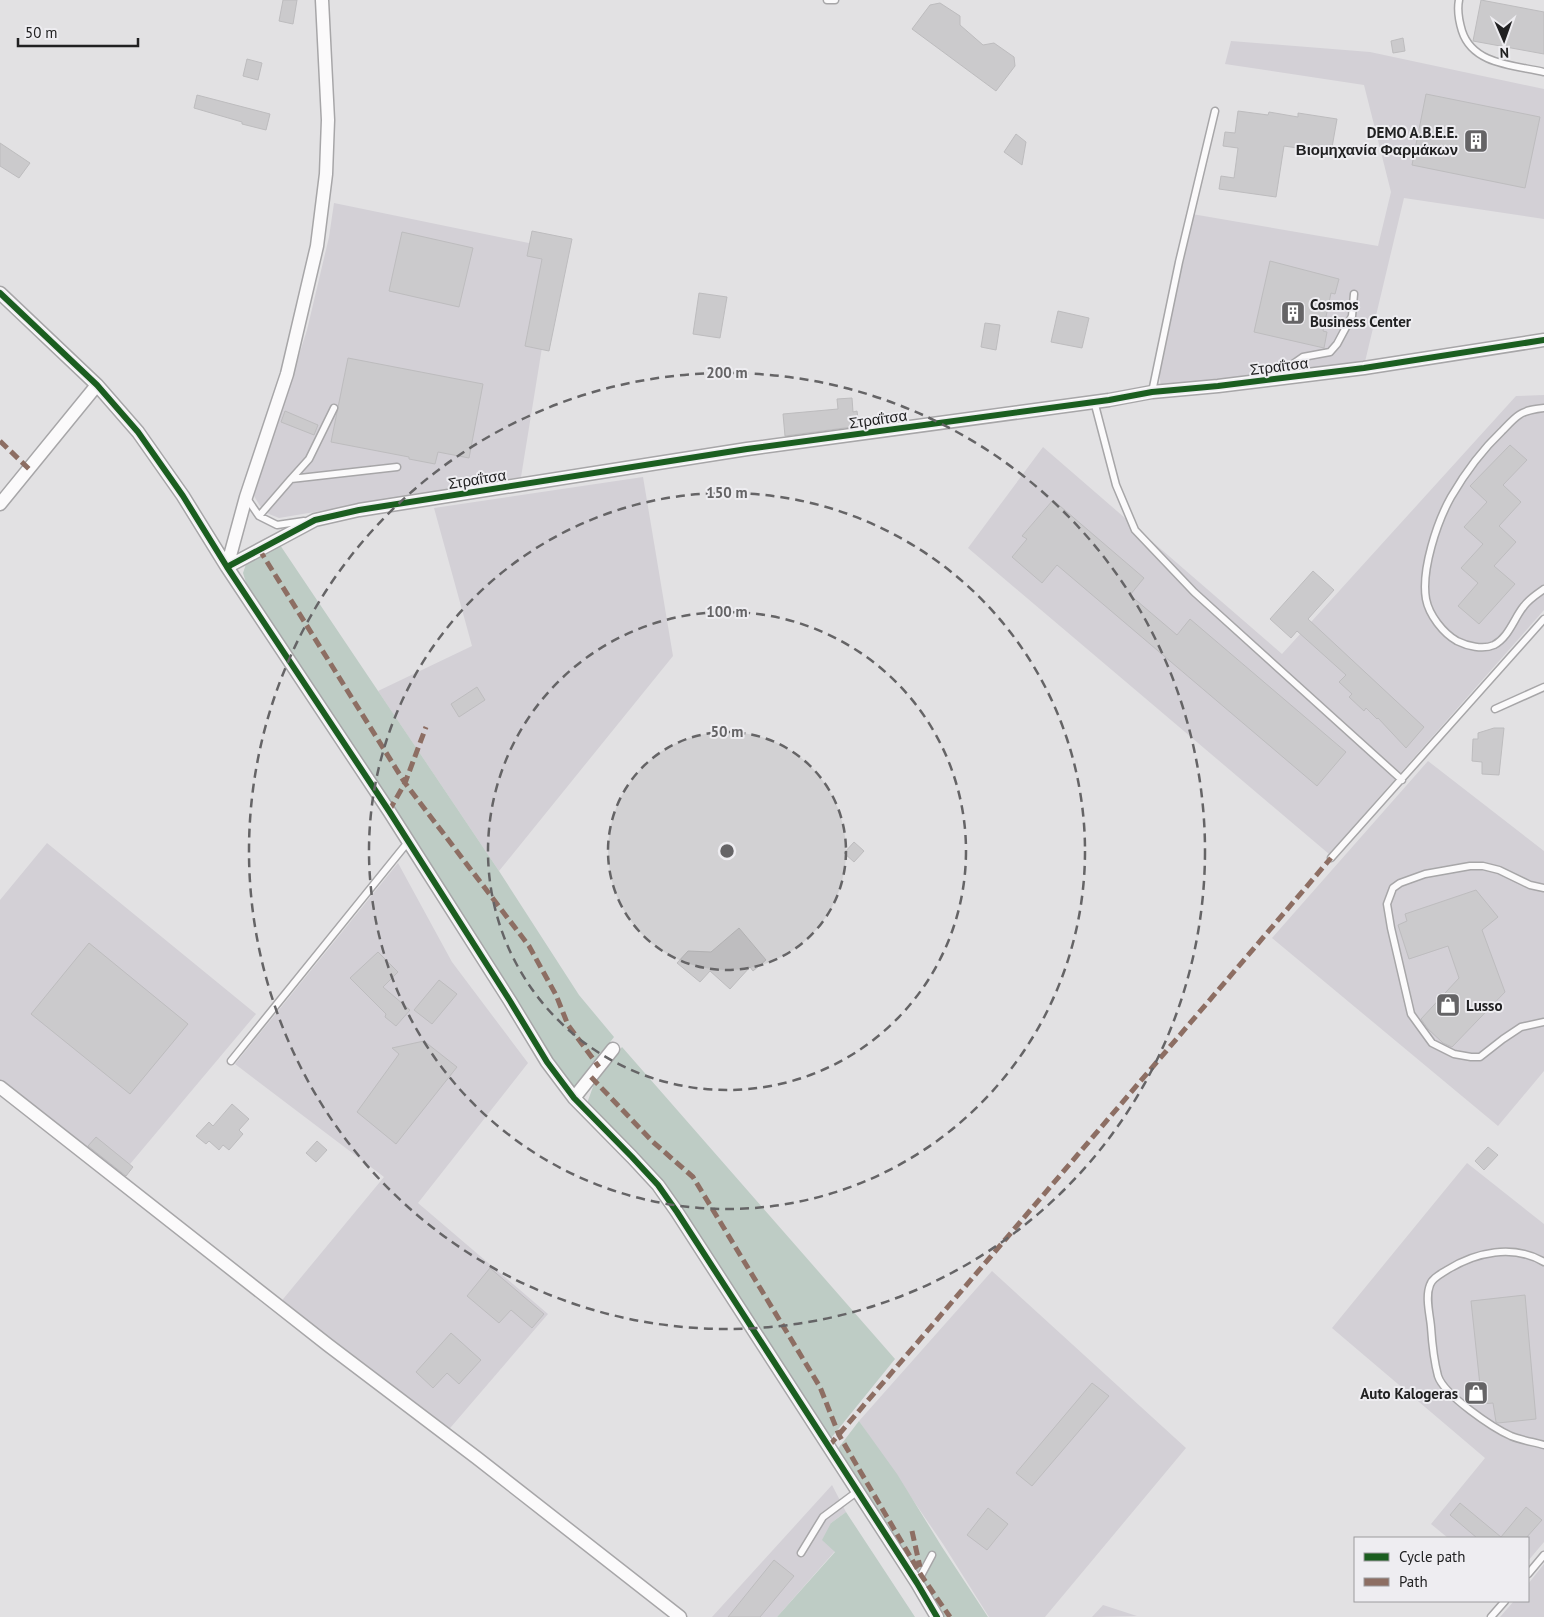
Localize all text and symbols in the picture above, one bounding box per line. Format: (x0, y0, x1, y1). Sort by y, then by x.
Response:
scale bar (18, 15, 138, 47)
north arrow (1479, 15, 1529, 65)
text: 50 m (25, 23, 58, 42)
text: N (1500, 44, 1509, 62)
place label: DEMO A.B.E.E. Βιομηχανία Φαρμάκων (1296, 123, 1458, 159)
building icon: DEMO A.B.E.E. Βιομηχανία Φαρμάκων (1463, 128, 1489, 154)
place label: Cosmos Business Center (1310, 295, 1412, 331)
building icon: Cosmos Business Center (1280, 300, 1306, 326)
street label: Στραΐτσα (1249, 353, 1310, 379)
text: 200 m (706, 363, 748, 382)
street label: Στραΐτσα (848, 405, 909, 432)
street label: Στραΐτσα (447, 465, 508, 493)
text: 150 m (706, 483, 748, 502)
text: 100 m (706, 602, 748, 621)
text: 50 m (711, 722, 743, 741)
centre of rings (718, 842, 736, 860)
shop icon: Lusso (1435, 992, 1461, 1018)
place label: Lusso (1466, 996, 1503, 1015)
shop icon: Auto Kalogeras (1463, 1380, 1489, 1406)
place label: Auto Kalogeras (1360, 1384, 1458, 1403)
legend (1354, 1537, 1529, 1602)
text: Cycle path (1399, 1547, 1465, 1566)
text: Path (1399, 1572, 1428, 1591)

